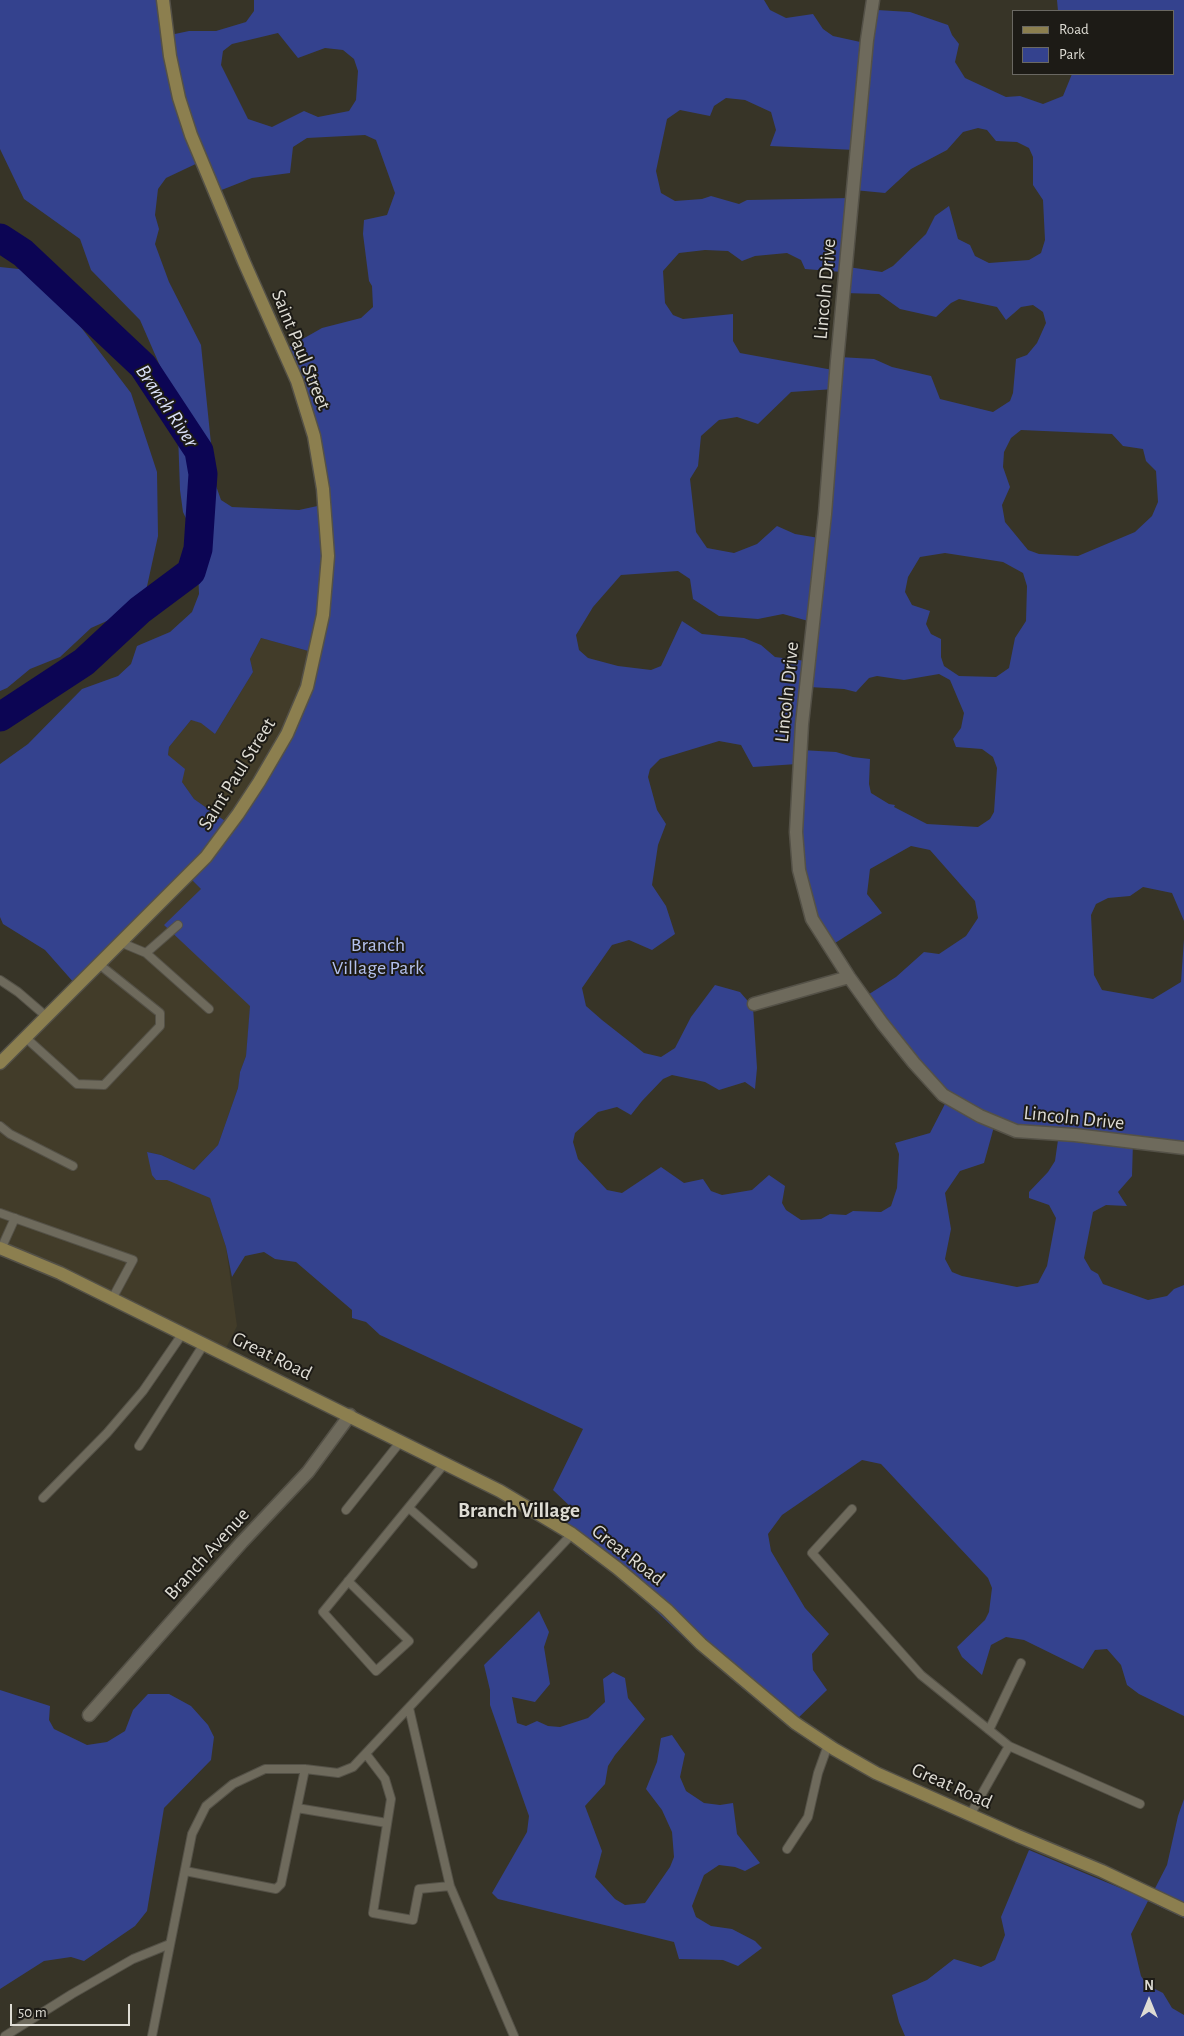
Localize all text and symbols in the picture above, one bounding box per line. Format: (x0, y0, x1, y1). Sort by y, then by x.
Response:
legend (1012, 10, 1174, 75)
text: Road (1059, 22, 1089, 37)
text: Park (1059, 47, 1085, 62)
street label: Lincoln Drive (809, 238, 841, 340)
street label: Saint Paul Street (266, 286, 336, 414)
water label: Branch River (130, 360, 204, 452)
street label: Lincoln Drive (770, 640, 804, 744)
street label: Saint Paul Street (193, 713, 281, 835)
park label: Branch Village Park (332, 933, 424, 980)
street label: Lincoln Drive (1022, 1101, 1126, 1135)
street label: Great Road (228, 1326, 316, 1386)
district label: Branch Village (458, 1498, 580, 1524)
street label: Branch Avenue (159, 1503, 255, 1605)
street label: Great Road (587, 1519, 669, 1591)
street label: Great Road (908, 1758, 996, 1814)
north arrow (1124, 1976, 1174, 2026)
text: N (1144, 1979, 1154, 1993)
scale bar (12, 1994, 132, 2026)
text: 50 m (18, 2005, 47, 2020)

